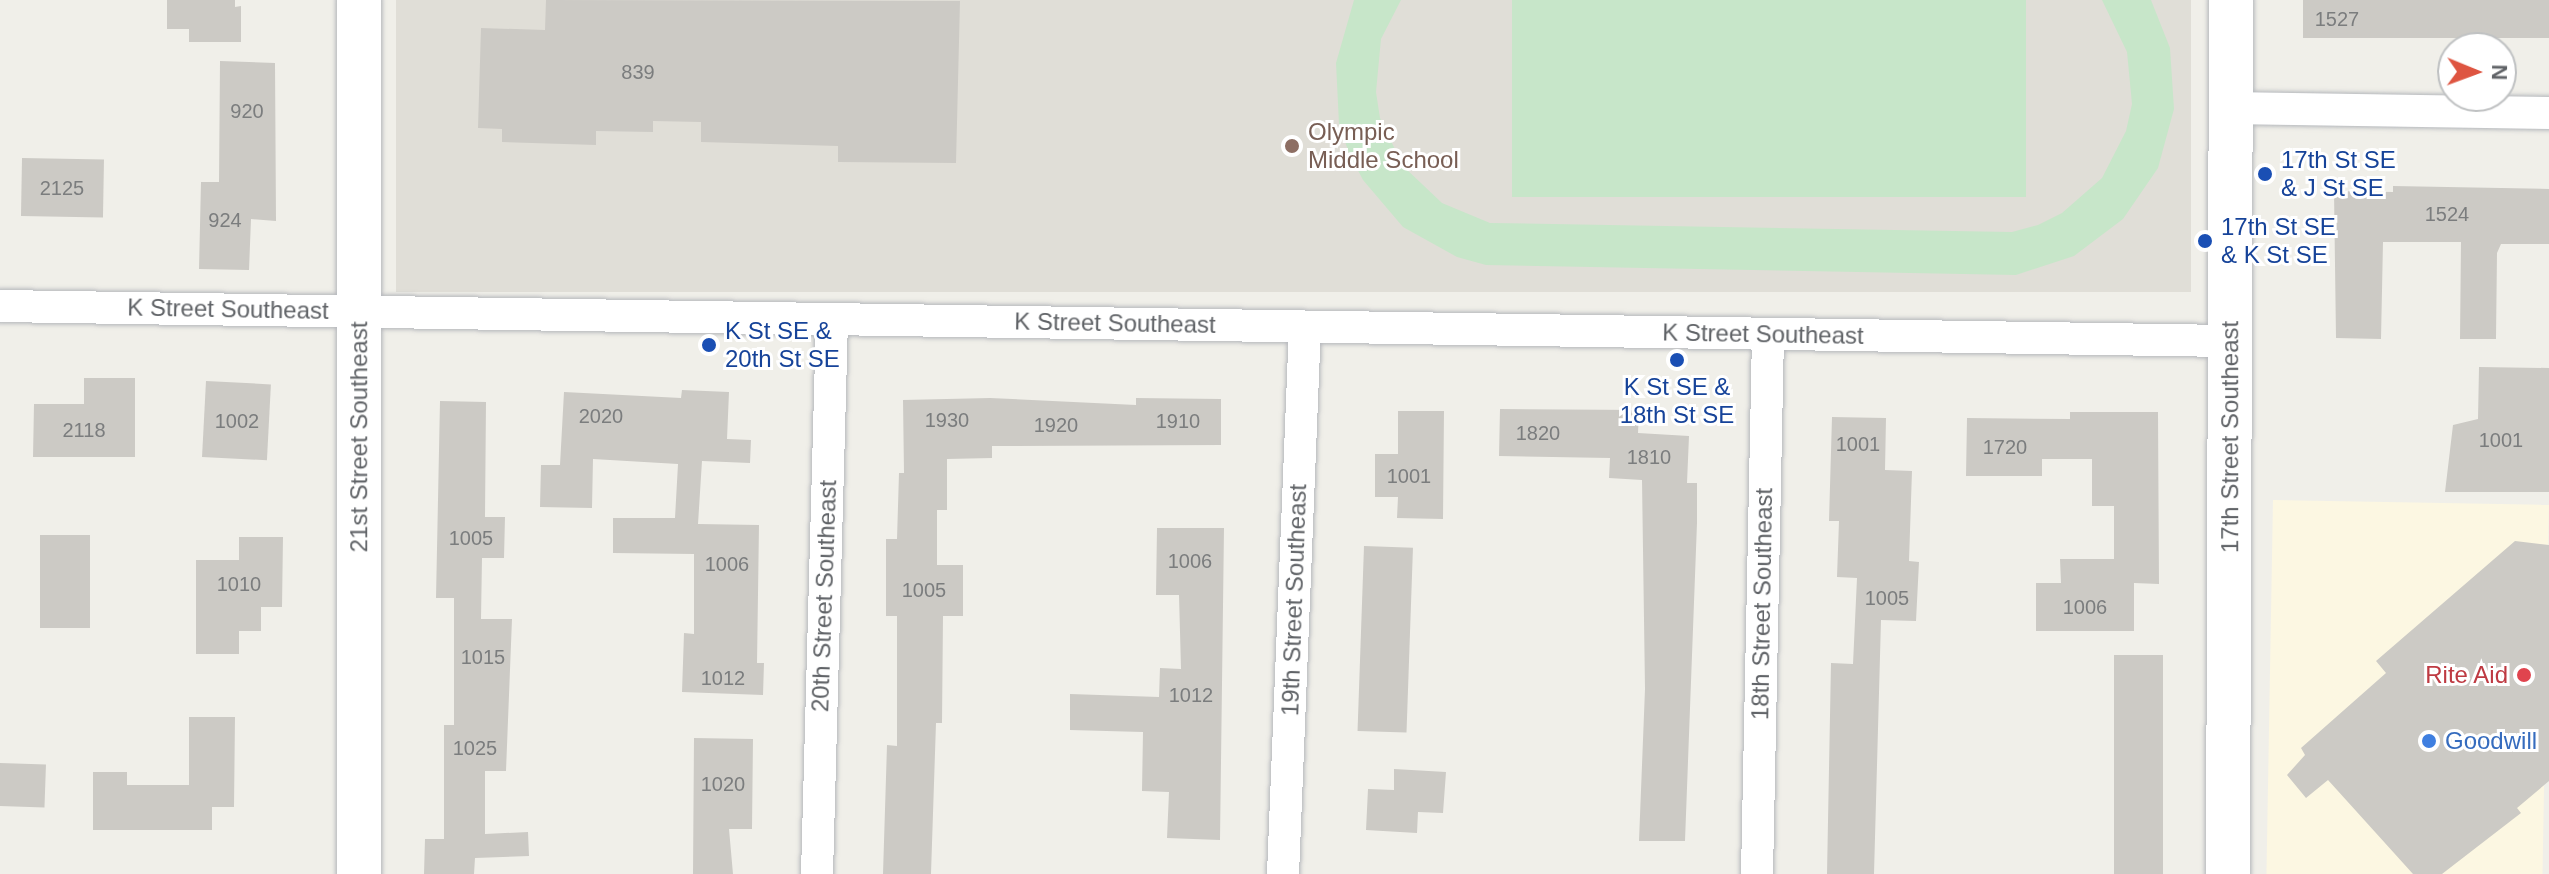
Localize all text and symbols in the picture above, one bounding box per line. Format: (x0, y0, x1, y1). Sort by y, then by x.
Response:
house number: 1527 (2315, 7, 2359, 31)
north arrow (2437, 32, 2517, 112)
house number: 839 (621, 60, 655, 84)
text: N (2487, 64, 2512, 81)
house number: 920 (230, 99, 264, 123)
place label: Olympic Middle School (1308, 118, 1459, 174)
marker: Olympic Middle School (1283, 137, 1301, 155)
place label: 17th St SE & J St SE (2281, 146, 2396, 202)
marker: 17th St SE & J St SE (2256, 165, 2274, 183)
house number: 2125 (40, 176, 84, 200)
house number: 1524 (2425, 202, 2469, 226)
house number: 924 (208, 208, 242, 232)
place label: 17th St SE & K St SE (2221, 213, 2336, 269)
marker: 17th St SE & K St SE (2196, 232, 2214, 250)
street label: K Street Southeast (127, 293, 329, 325)
street label: K Street Southeast (1014, 307, 1216, 339)
place label: K St SE & 20th St SE (725, 317, 840, 373)
street label: K Street Southeast (1662, 318, 1864, 350)
street label: 17th Street Southeast (2216, 321, 2244, 553)
street label: 21st Street Southeast (345, 322, 373, 552)
marker: K St SE & 20th St SE (700, 336, 718, 354)
marker: K St SE & 18th St SE (1668, 351, 1686, 369)
place label: K St SE & 18th St SE (1620, 373, 1734, 429)
house number: 2020 (579, 404, 623, 428)
house number: 1930 (925, 408, 969, 432)
house number: 1002 (215, 409, 259, 433)
house number: 1910 (1156, 409, 1200, 433)
house number: 1920 (1034, 413, 1078, 437)
house number: 2118 (62, 418, 106, 442)
house number: 1820 (1516, 421, 1560, 445)
house number: 1001 (2479, 428, 2523, 452)
house number: 1001 (1836, 432, 1880, 456)
house number: 1720 (1983, 435, 2027, 459)
house number: 1810 (1627, 445, 1671, 469)
house number: 1001 (1387, 464, 1431, 488)
street label: 20th Street Southeast (806, 479, 842, 713)
street label: 19th Street Southeast (1276, 483, 1312, 717)
street label: 18th Street Southeast (1746, 488, 1778, 720)
house number: 1005 (449, 526, 493, 550)
house number: 1006 (1168, 549, 1212, 573)
house number: 1006 (705, 552, 749, 576)
house number: 1010 (217, 572, 261, 596)
house number: 1005 (902, 578, 946, 602)
house number: 1005 (1865, 586, 1909, 610)
house number: 1006 (2063, 595, 2107, 619)
house number: 1015 (461, 645, 505, 669)
place label: Rite Aid (2424, 661, 2508, 689)
house number: 1012 (701, 666, 745, 690)
marker: Rite Aid (2515, 666, 2533, 684)
house number: 1012 (1169, 683, 1213, 707)
place label: Goodwill (2445, 727, 2537, 755)
marker: Goodwill (2420, 732, 2438, 750)
house number: 1025 (453, 736, 497, 760)
house number: 1020 (701, 772, 745, 796)

